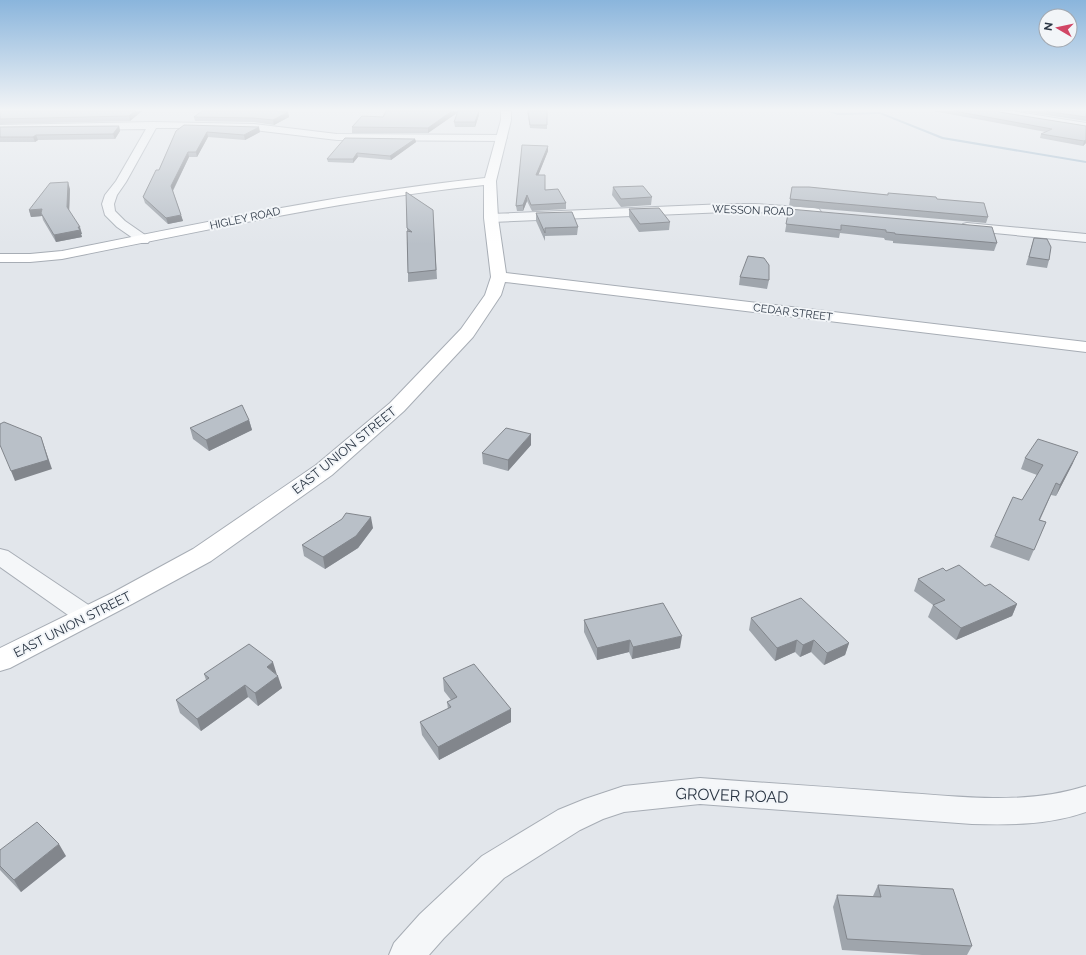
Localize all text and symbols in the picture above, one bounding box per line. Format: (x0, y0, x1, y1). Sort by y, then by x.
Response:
north arrow (1038, 8, 1078, 48)
text: N (1042, 21, 1056, 32)
street label: WESSON ROAD (712, 203, 794, 218)
street label: HIGLEY ROAD (209, 205, 282, 232)
street label: CEDAR STREET (752, 301, 834, 324)
street label: EAST UNION STREET (289, 404, 399, 497)
street label: EAST UNION STREET (11, 588, 133, 661)
street label: GROVER ROAD (675, 784, 789, 807)

